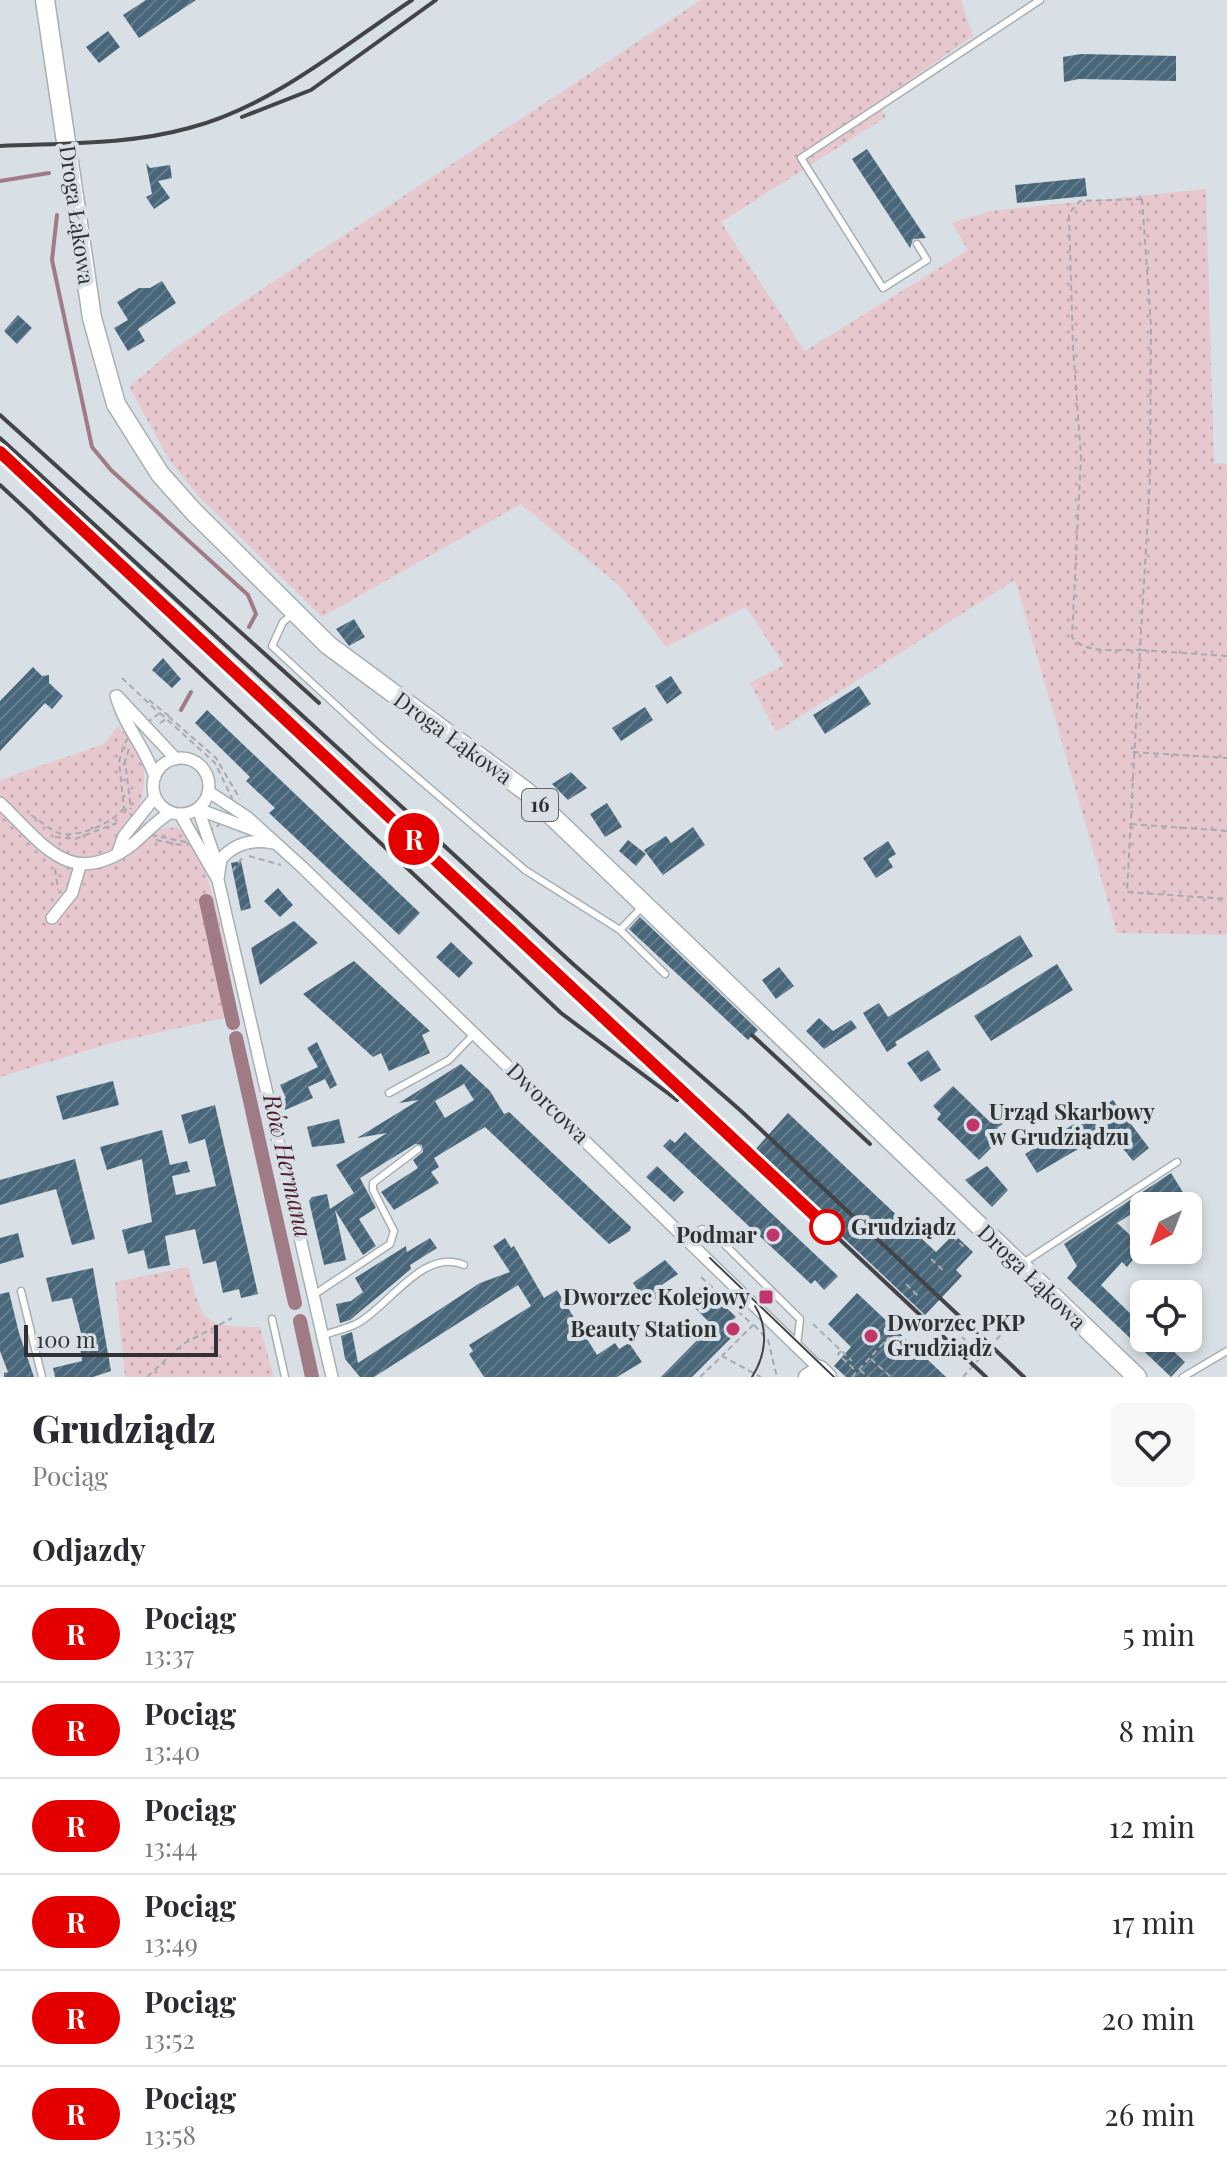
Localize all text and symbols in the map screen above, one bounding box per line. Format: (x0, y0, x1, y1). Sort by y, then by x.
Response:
street label: Droga Łąkowa (53, 143, 103, 286)
street label: Droga Łąkowa (388, 684, 519, 790)
road number: 16 (522, 789, 558, 821)
line badge: R (388, 813, 440, 865)
text: R (404, 820, 424, 857)
street label: Dworcowa (501, 1055, 597, 1149)
water label: Rów Hermana (257, 1090, 321, 1241)
place label: Urząd Skarbowy w Grudziądzu (988, 1096, 1155, 1151)
marker: Urząd Skarbowy w Grudziądzu (964, 1116, 982, 1134)
north arrow (1130, 1192, 1202, 1264)
map controls (1130, 1192, 1202, 1352)
marker: Grudziądz (810, 1210, 844, 1244)
place label: Grudziądz (851, 1211, 956, 1241)
street label: Droga Łąkowa (972, 1217, 1093, 1336)
place label: Podmar (676, 1219, 758, 1249)
marker: Podmar (764, 1226, 782, 1244)
button: locate (1130, 1280, 1202, 1352)
place label: Dworzec Kolejowy (563, 1281, 751, 1311)
marker: Dworzec Kolejowy (757, 1288, 775, 1306)
place label: Dworzec PKP Grudziądz (887, 1307, 1025, 1362)
place label: Beauty Station (570, 1313, 717, 1343)
marker: Beauty Station (724, 1320, 742, 1338)
scale bar (24, 1321, 218, 1357)
text: 100 m (36, 1324, 96, 1354)
marker: Dworzec PKP Grudziądz (862, 1327, 880, 1345)
text: Grudziądz (32, 1402, 216, 1453)
button: heart (1111, 1403, 1195, 1487)
text: Pociąg (32, 1458, 108, 1493)
text: Odjazdy (32, 1529, 146, 1569)
text: Pociąg (144, 1597, 236, 1637)
text: 5 min (1122, 1614, 1195, 1654)
text: R (66, 1615, 86, 1652)
text: 13:37 (144, 1637, 194, 1672)
text: Pociąg (144, 1693, 236, 1733)
text: 8 min (1119, 1710, 1195, 1750)
text: R (66, 1711, 86, 1748)
text: 13:40 (144, 1733, 200, 1768)
text: Pociąg (144, 1789, 236, 1829)
text: 12 min (1109, 1806, 1195, 1846)
text: R (66, 1807, 86, 1844)
text: 13:44 (144, 1829, 198, 1864)
text: Pociąg (144, 1885, 236, 1925)
text: 17 min (1111, 1902, 1195, 1942)
text: R (66, 1903, 86, 1940)
text: 13:49 (144, 1925, 198, 1960)
text: Pociąg (144, 1981, 236, 2021)
text: 20 min (1102, 1998, 1195, 2038)
text: R (66, 1999, 86, 2036)
text: 13:52 (144, 2021, 195, 2056)
text: Pociąg (144, 2077, 236, 2117)
text: 26 min (1104, 2094, 1195, 2134)
text: R (66, 2095, 86, 2132)
text: 13:58 (144, 2117, 196, 2152)

